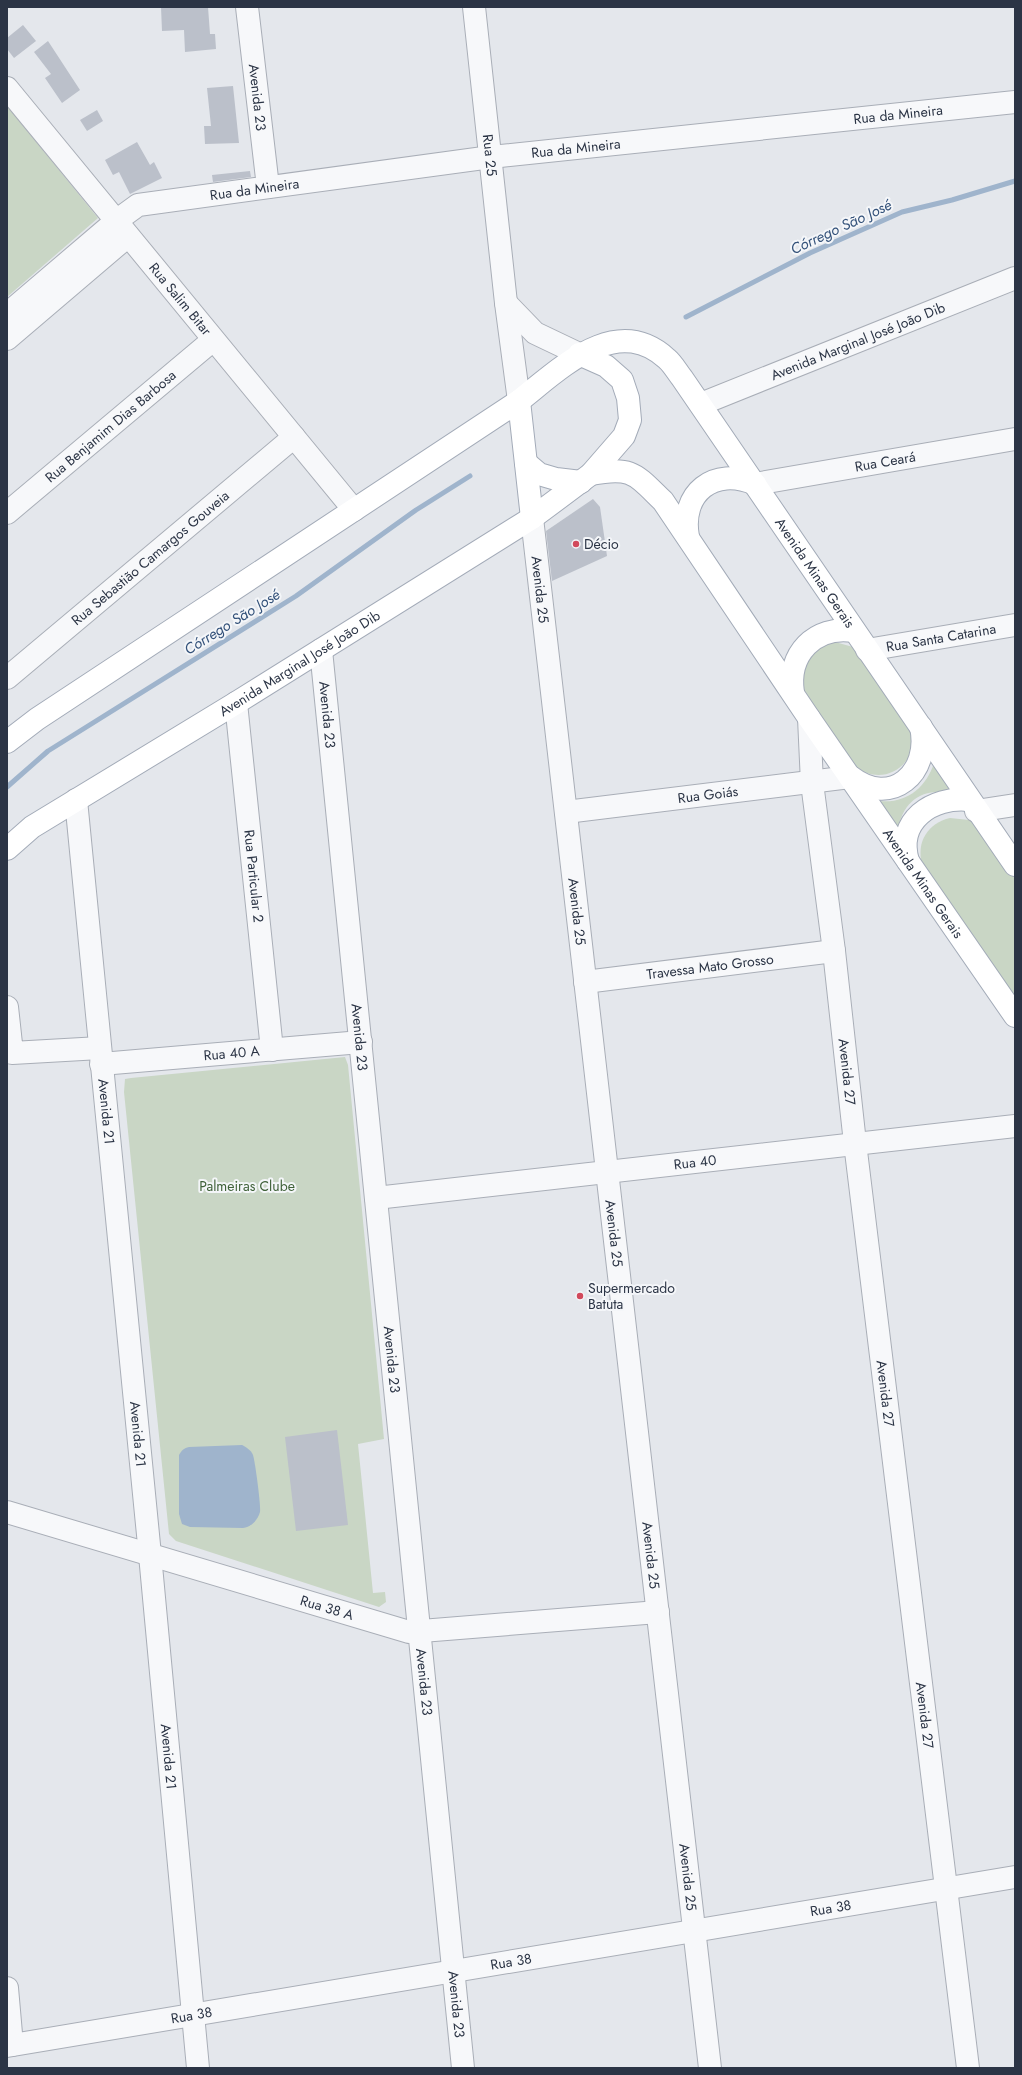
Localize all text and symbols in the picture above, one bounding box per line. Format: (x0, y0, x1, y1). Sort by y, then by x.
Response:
street label: Avenida 23 (244, 63, 271, 132)
street label: Rua da Mineira (852, 100, 944, 129)
street label: Rua 25 (478, 133, 502, 177)
street label: Rua da Mineira (530, 133, 622, 163)
street label: Rua da Mineira (209, 173, 300, 205)
water label: Córrego São José (787, 194, 896, 260)
street label: Rua Salim Bitar (144, 258, 216, 340)
street label: Avenida Marginal José João Dib (768, 297, 948, 385)
street label: Rua Benjamim Dias Barbosa (41, 365, 180, 487)
street label: Rua Ceará (853, 446, 917, 477)
street label: Rua Sebastião Camargos Gouveia (67, 486, 233, 630)
street label: Avenida Minas Gerais (770, 514, 860, 632)
place label: Décio (584, 534, 619, 554)
marker: Décio (571, 539, 581, 549)
street label: Avenida 25 (526, 555, 554, 624)
water label: Córrego São José (180, 583, 285, 660)
street label: Avenida Marginal José João Dib (215, 605, 384, 721)
street label: Rua Santa Catarina (884, 618, 997, 657)
street label: Avenida 23 (314, 680, 341, 749)
street label: Rua Goiás (677, 781, 740, 808)
street label: Avenida Minas Gerais (878, 824, 968, 942)
street label: Rua Particular 2 (239, 829, 269, 923)
street label: Avenida 25 (563, 877, 591, 946)
street label: Travessa Mato Grosso (645, 949, 775, 984)
street label: Avenida 23 (346, 1003, 373, 1072)
street label: Avenida 27 (834, 1037, 861, 1107)
street label: Rua 40 A (203, 1041, 261, 1065)
street label: Avenida 21 (93, 1078, 120, 1145)
street label: Rua 40 (673, 1150, 717, 1174)
park label: Palmeiras Clube (199, 1176, 295, 1196)
street label: Avenida 25 (600, 1199, 628, 1268)
place label: Supermercado Batuta (588, 1278, 675, 1314)
marker: Supermercado Batuta (575, 1291, 585, 1301)
street label: Avenida 23 (379, 1325, 405, 1394)
street label: Avenida 27 (872, 1359, 900, 1429)
street label: Avenida 21 (125, 1400, 151, 1468)
street label: Avenida 25 (637, 1521, 665, 1590)
street label: Rua 38 A (298, 1590, 357, 1625)
street label: Avenida 23 (411, 1647, 438, 1717)
street label: Avenida 27 (911, 1681, 939, 1750)
street label: Avenida 21 (156, 1723, 182, 1790)
street label: Avenida 25 (674, 1842, 702, 1912)
street label: Rua 38 (808, 1895, 853, 1921)
street label: Rua 38 (489, 1948, 533, 1975)
street label: Avenida 23 (443, 1970, 470, 2039)
street label: Rua 38 (169, 2002, 214, 2028)

